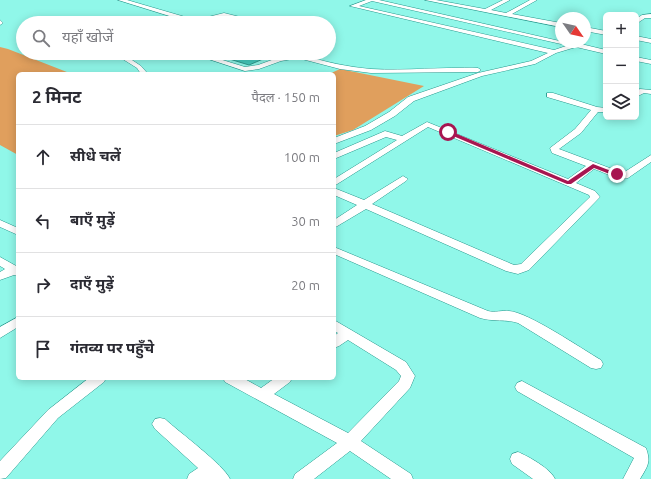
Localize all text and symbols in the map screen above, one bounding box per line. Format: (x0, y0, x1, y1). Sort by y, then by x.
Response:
north arrow (555, 12, 591, 48)
map controls (603, 12, 639, 120)
button: + (603, 12, 639, 48)
search box (16, 16, 336, 60)
icon: search (30, 27, 52, 49)
text: यहाँ खोजें (62, 28, 113, 45)
button: − (603, 48, 639, 84)
button: layers (603, 84, 639, 120)
text: 2 मिनट (32, 87, 81, 106)
text: पैदल · 150 m (252, 90, 320, 104)
route start (439, 123, 457, 141)
icon: ahead (32, 146, 54, 168)
text: सीधे चलें (70, 147, 121, 164)
text: 100 m (284, 150, 320, 164)
route end (608, 165, 626, 183)
icon: left (32, 210, 54, 232)
text: बाएँ मुड़ें (70, 211, 115, 228)
text: 30 m (291, 214, 320, 228)
icon: right (32, 274, 54, 296)
text: दाएँ मुड़ें (70, 275, 114, 292)
text: 20 m (291, 278, 320, 292)
icon: arrive (32, 338, 54, 360)
text: गंतव्य पर पहुँचे (70, 339, 154, 356)

